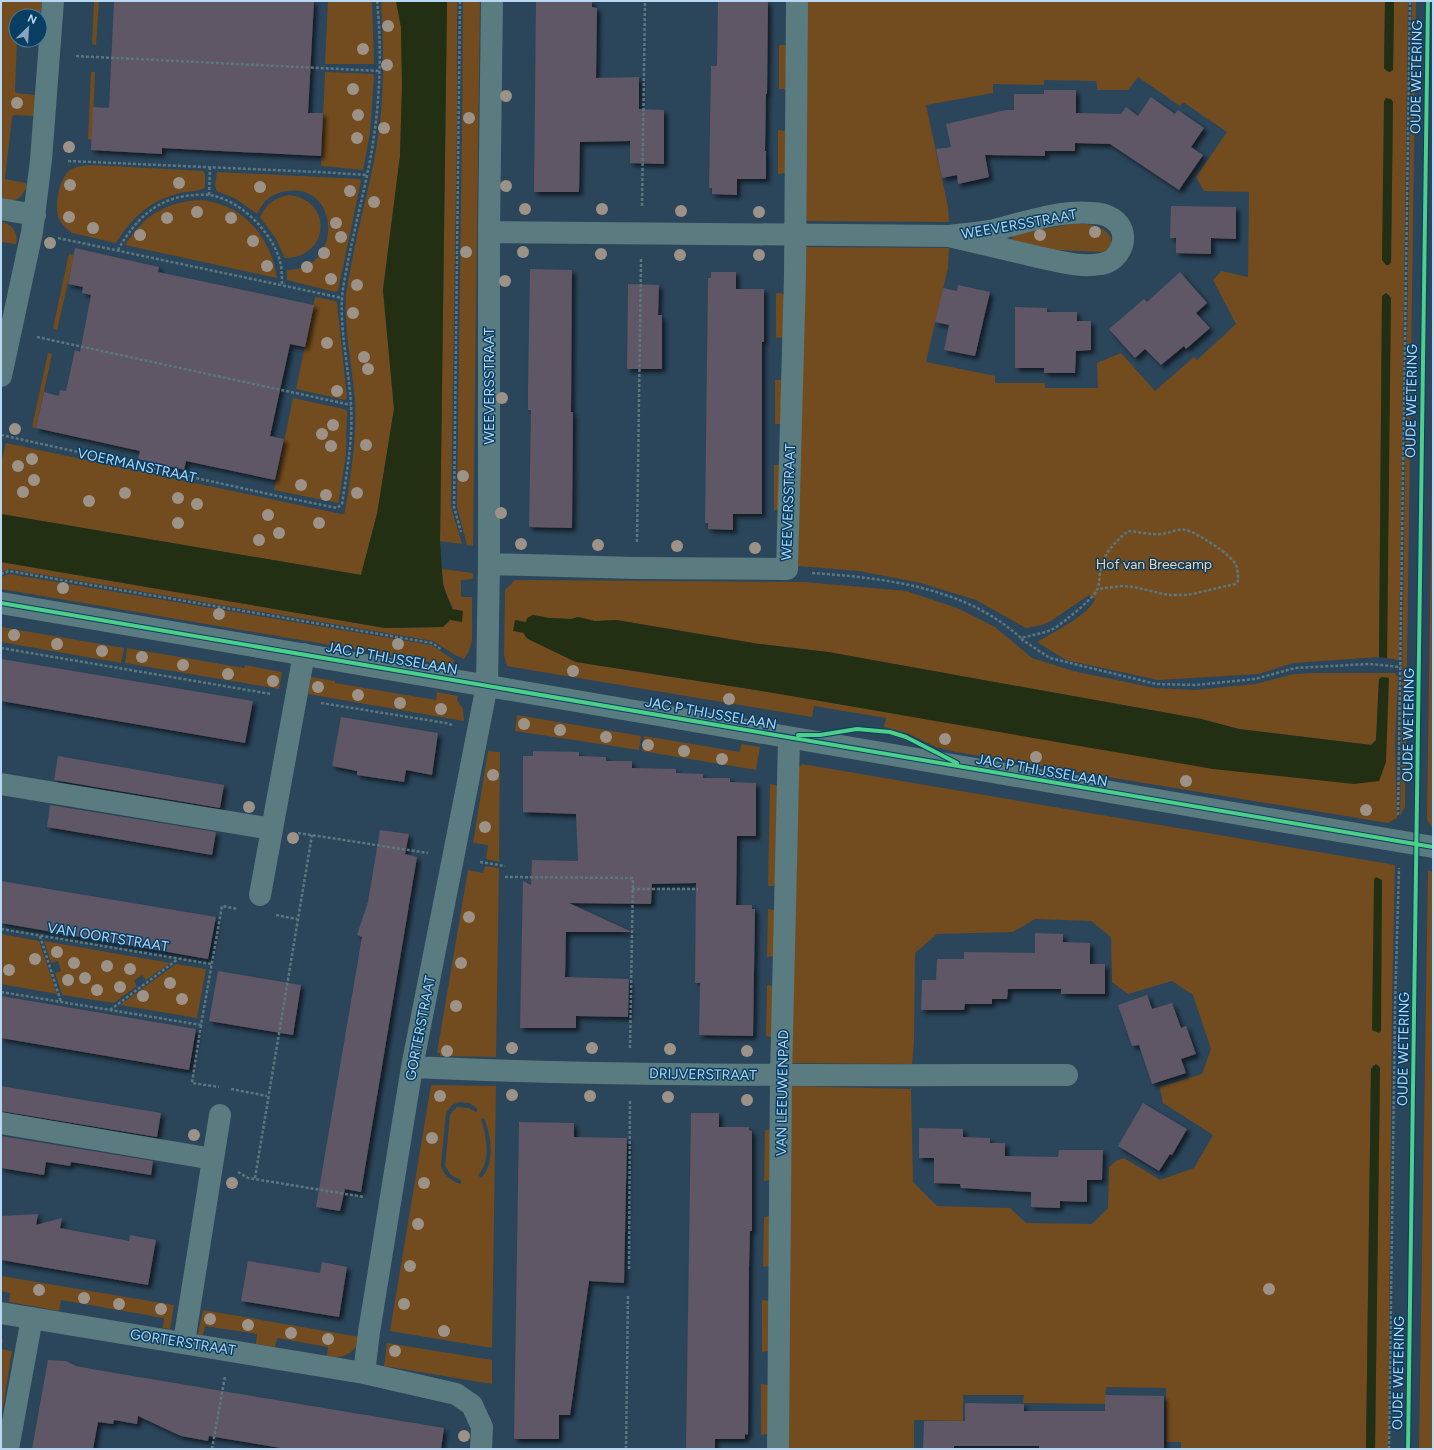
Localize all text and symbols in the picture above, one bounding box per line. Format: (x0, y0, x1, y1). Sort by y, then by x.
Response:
north arrow (8, 8, 48, 48)
text: N (25, 12, 39, 27)
street label: OUDE WETERING (1407, 20, 1426, 134)
street label: WEEVERSSTRAAT (960, 206, 1078, 243)
street label: WEEVERSSTRAAT (481, 327, 498, 444)
street label: OUDE WETERING (1402, 344, 1421, 458)
street label: WEEVERSSTRAAT (778, 443, 799, 561)
street label: VOERMANSTRAAT (76, 445, 198, 486)
park label: Hof van Breecamp (1096, 556, 1212, 573)
street label: JAC P THIJSSELAAN (325, 639, 459, 678)
street label: OUDE WETERING (1399, 668, 1418, 782)
street label: JAC P THIJSSELAAN (644, 694, 778, 733)
street label: JAC P THIJSSELAAN (975, 751, 1109, 790)
street label: VAN OORTSTRAAT (46, 920, 170, 956)
street label: GORTERSTRAAT (402, 974, 439, 1082)
street label: OUDE WETERING (1394, 992, 1413, 1106)
street label: VAN LEEUWENPAD (773, 1030, 792, 1156)
street label: DRIJVERSTRAAT (649, 1065, 757, 1084)
street label: OUDE WETERING (1389, 1316, 1408, 1430)
street label: GORTERSTRAAT (129, 1326, 237, 1359)

